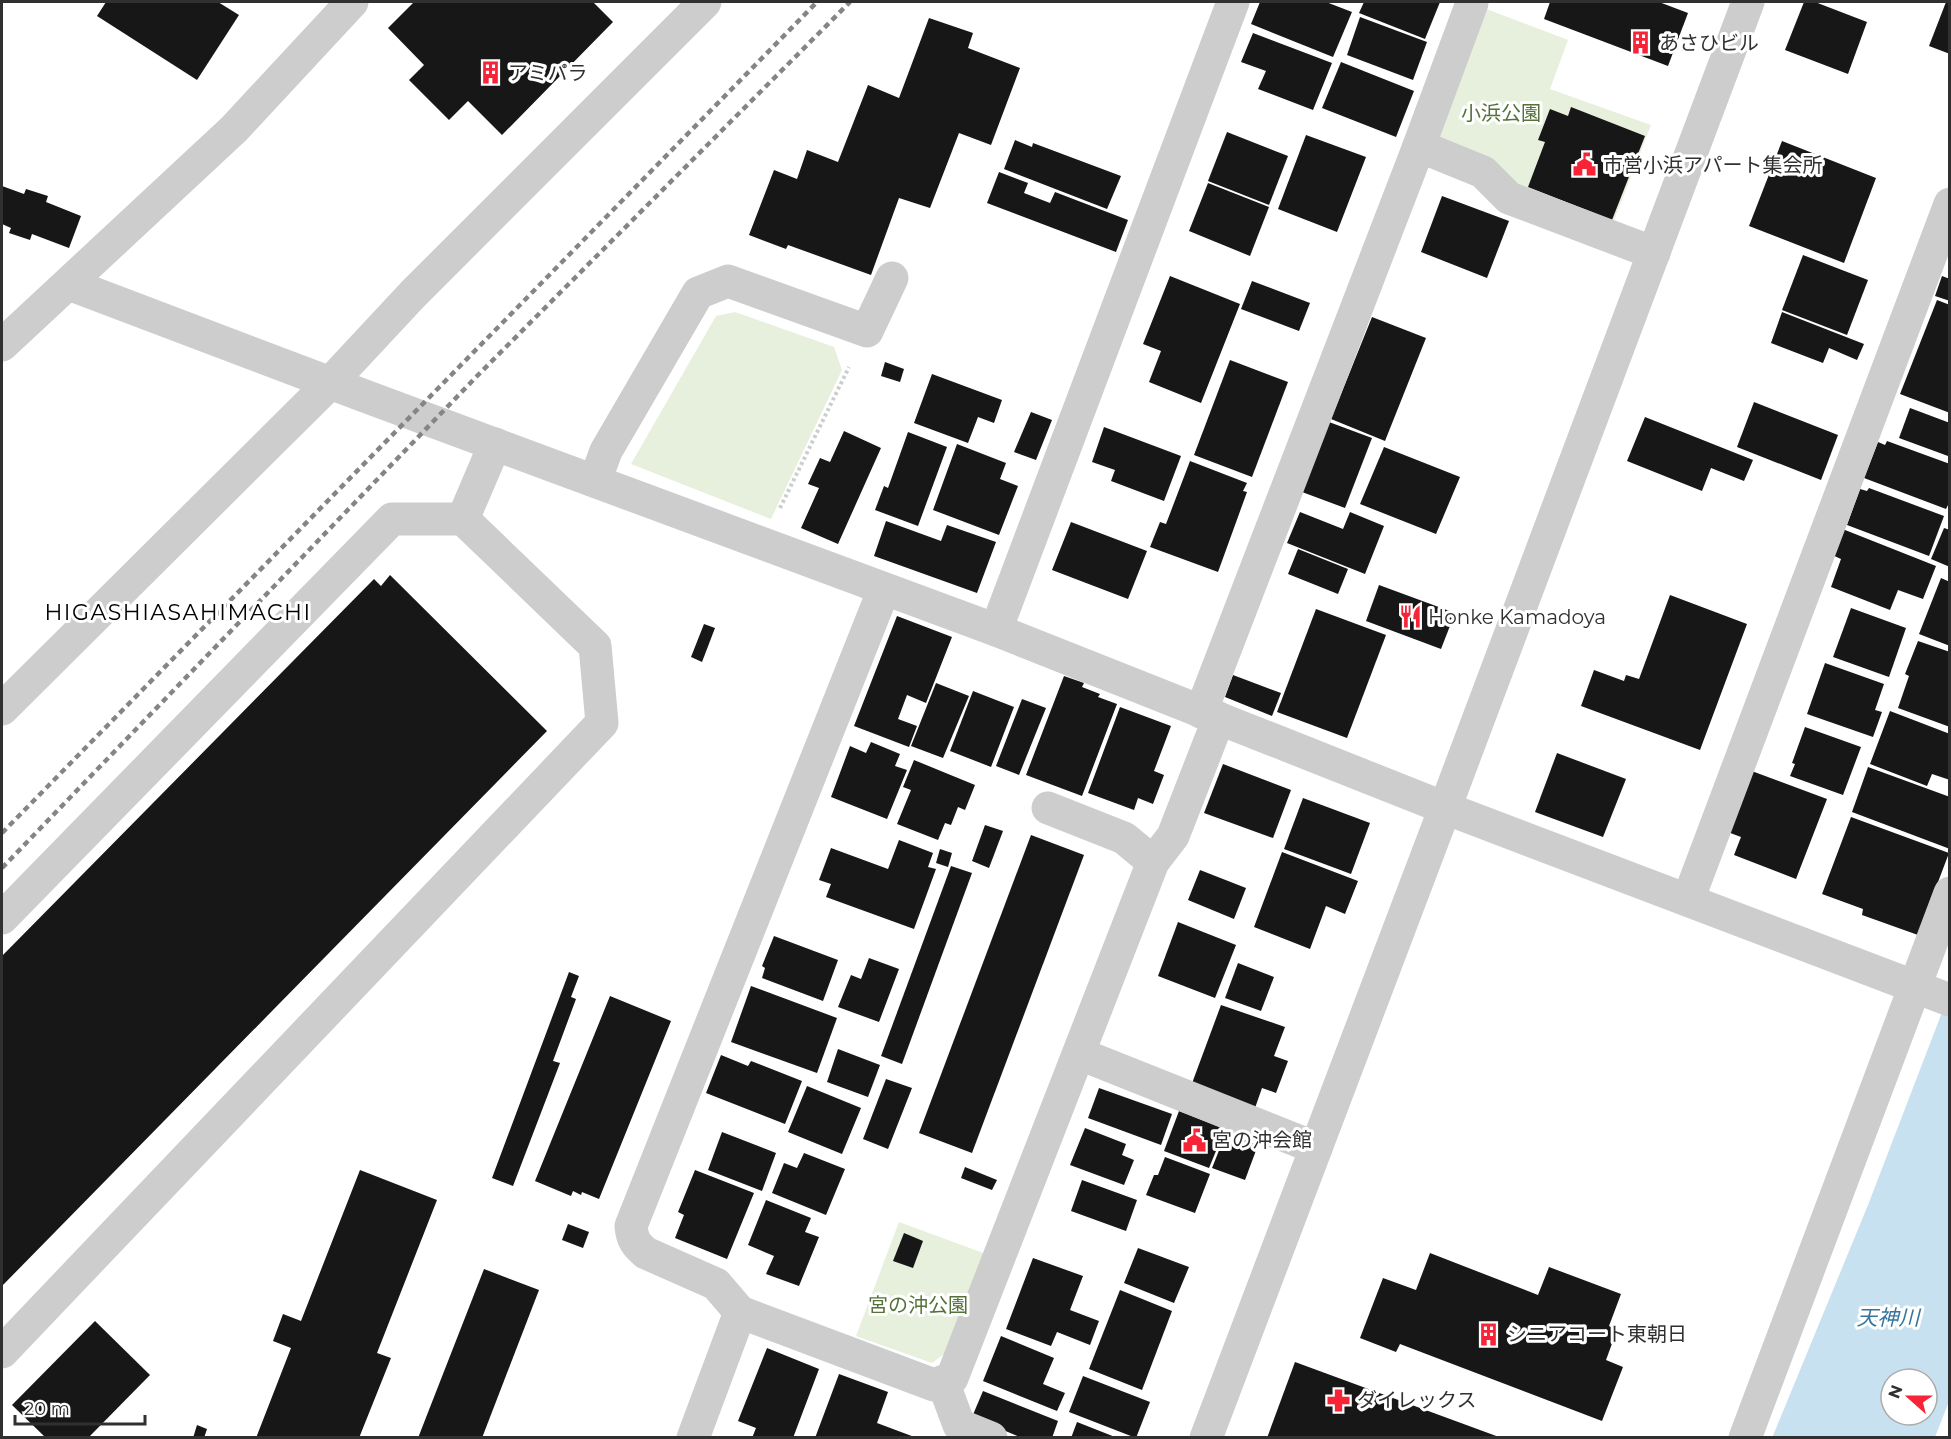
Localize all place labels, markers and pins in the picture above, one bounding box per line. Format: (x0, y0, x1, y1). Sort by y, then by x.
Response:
building icon: あさひビル (1628, 30, 1654, 56)
place label: あさひビル (1659, 31, 1759, 55)
building icon: アミパラ (477, 60, 503, 86)
place label: アミパラ (508, 61, 588, 85)
public building icon: 市営小浜アパート集会所 (1572, 152, 1598, 178)
place label: 市営小浜アパート集会所 (1603, 153, 1823, 177)
restaurant icon: Honke Kamadoya (1397, 604, 1423, 630)
place label: Honke Kamadoya (1428, 605, 1606, 629)
public building icon: 宮の沖会館 (1181, 1127, 1207, 1153)
place label: 宮の沖会館 (1212, 1128, 1312, 1152)
building icon: シニアコート東朝日 (1476, 1321, 1502, 1347)
place label: シニアコート東朝日 (1507, 1322, 1687, 1346)
pharmacy icon: ダイレックス (1326, 1387, 1352, 1413)
place label: ダイレックス (1357, 1388, 1476, 1412)

